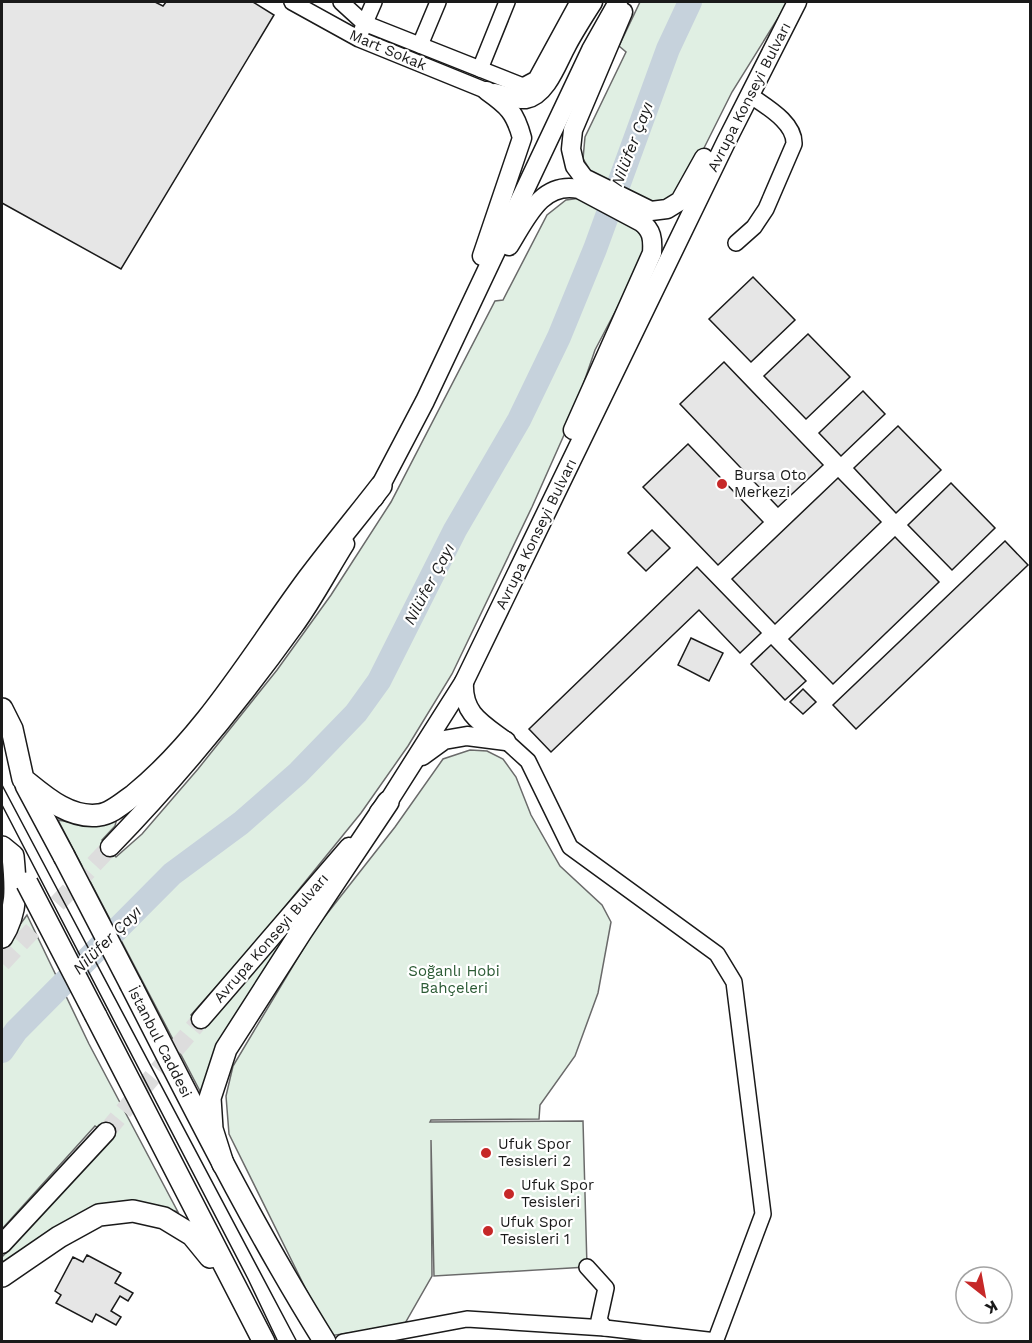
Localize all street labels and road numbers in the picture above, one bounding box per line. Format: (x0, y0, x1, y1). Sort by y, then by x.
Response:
street label: Avrupa Konseyi Bulvarı (703, 19, 795, 175)
street label: Mart Sokak (347, 26, 430, 75)
street label: Avrupa Konseyi Bulvarı (492, 456, 580, 612)
street label: Avrupa Konseyi Bulvarı (210, 870, 332, 1006)
street label: İstanbul Caddesi (124, 983, 196, 1101)

